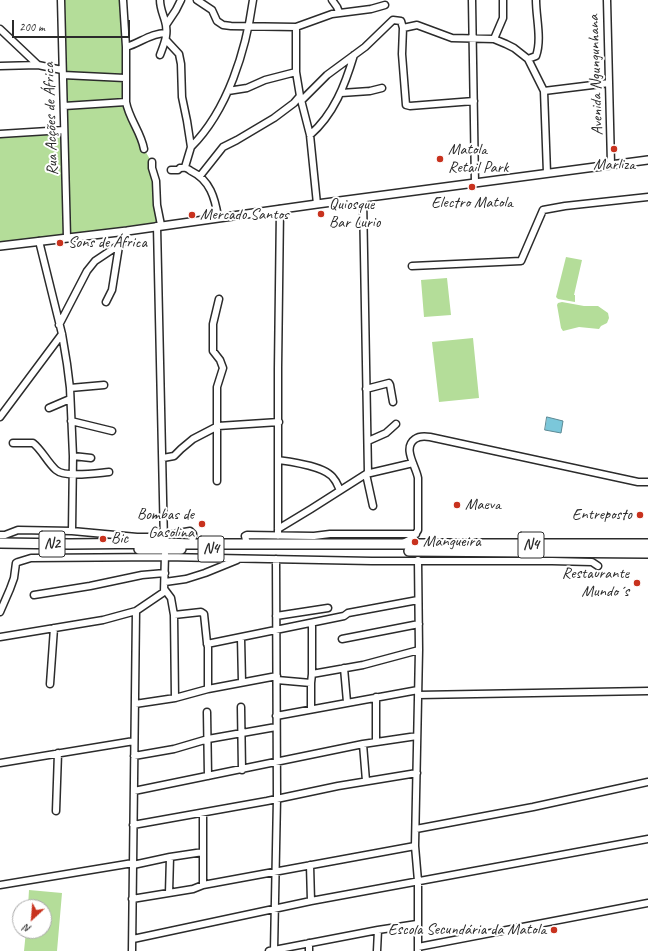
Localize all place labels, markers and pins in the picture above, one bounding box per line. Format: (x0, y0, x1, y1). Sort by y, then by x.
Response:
place label: Matola Retail Park (448, 140, 508, 178)
marker: Marliza (609, 144, 619, 154)
marker: Matola Retail Park (435, 154, 445, 164)
place label: Marliza (593, 155, 635, 175)
marker: Electro Matola (467, 182, 477, 192)
place label: Electro Matola (431, 193, 513, 213)
place label: Quiosque Bar Lurio (329, 195, 380, 233)
place label: Mercado Santos (200, 205, 289, 225)
marker: Quiosque Bar Lurio (316, 209, 326, 219)
marker: Mercado Santos (187, 210, 197, 220)
place label: Sons de África (68, 233, 147, 253)
marker: Sons de África (55, 238, 65, 248)
place label: Maeva (465, 495, 501, 515)
marker: Maeva (452, 500, 462, 510)
place label: Bombas de Gasolina (137, 505, 194, 543)
place label: Entreposto (572, 505, 632, 525)
marker: Entreposto (635, 510, 645, 520)
marker: Bombas de Gasolina (197, 519, 207, 529)
place label: Bic (111, 529, 128, 549)
place label: Mangueira (423, 532, 481, 552)
marker: Bic (98, 534, 108, 544)
marker: Mangueira (410, 537, 420, 547)
place label: Restaurante Mundo´s (562, 564, 629, 602)
marker: Restaurante Mundo´s (632, 578, 642, 588)
place label: Escola Secundária da Matola (388, 920, 546, 940)
marker: Escola Secundária da Matola (549, 925, 559, 935)

